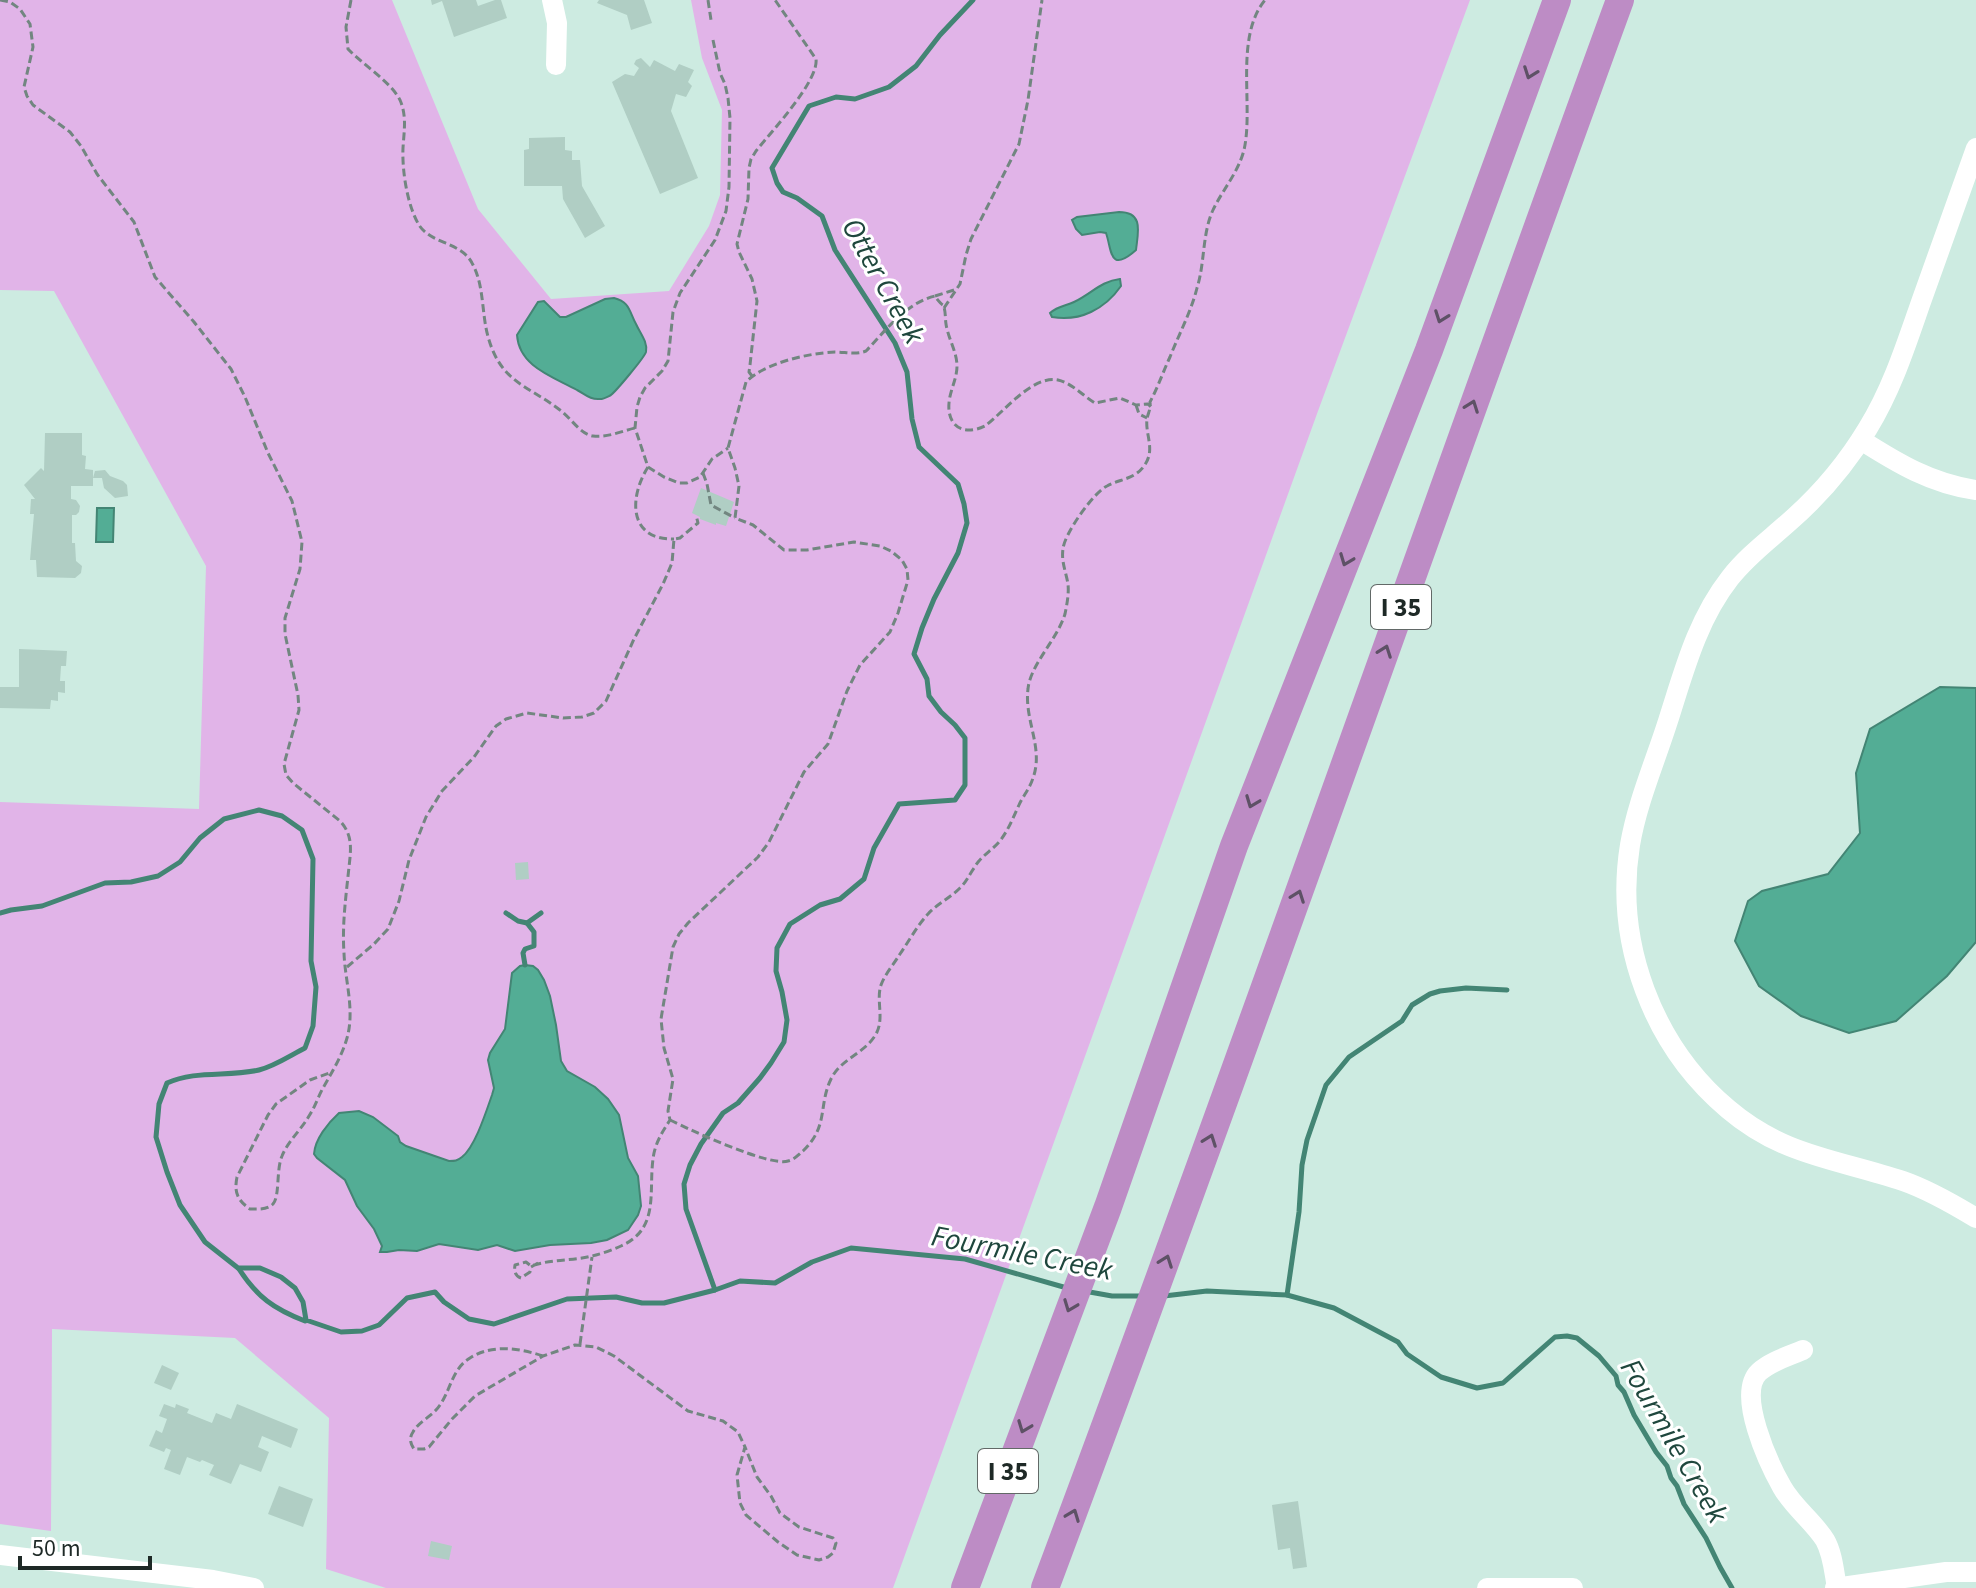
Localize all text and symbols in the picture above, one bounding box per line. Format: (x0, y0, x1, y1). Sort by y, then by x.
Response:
one-way arrow (1523, 65, 1540, 79)
water label: Otter Creek (831, 210, 936, 353)
one-way arrow (1434, 310, 1451, 324)
one-way arrow (1463, 400, 1479, 414)
one-way arrow (1340, 552, 1356, 566)
road number: I 35 (1371, 585, 1431, 629)
one-way arrow (1376, 645, 1392, 659)
one-way arrow (1245, 794, 1262, 808)
one-way arrow (1289, 890, 1305, 904)
one-way arrow (1200, 1134, 1217, 1148)
water label: Fourmile Creek (928, 1214, 1117, 1292)
one-way arrow (1157, 1255, 1173, 1269)
one-way arrow (1063, 1298, 1080, 1312)
water label: Fourmile Creek (1609, 1351, 1739, 1532)
one-way arrow (1017, 1419, 1034, 1433)
road number: I 35 (978, 1449, 1038, 1493)
one-way arrow (1063, 1509, 1080, 1523)
scale bar (20, 1520, 150, 1570)
text: 50 m (32, 1531, 81, 1566)

